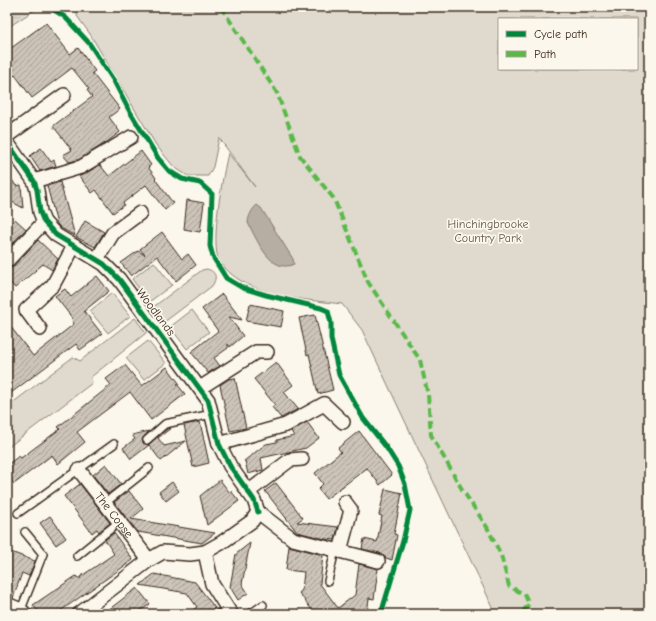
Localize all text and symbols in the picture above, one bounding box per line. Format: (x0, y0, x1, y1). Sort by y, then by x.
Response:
legend (498, 18, 638, 70)
text: Cycle path (534, 27, 587, 41)
text: Path (534, 47, 556, 61)
park label: Hinchingbrooke Country Park (447, 217, 529, 245)
street label: Woodlands (134, 286, 178, 338)
street label: The Copse (92, 489, 136, 541)

